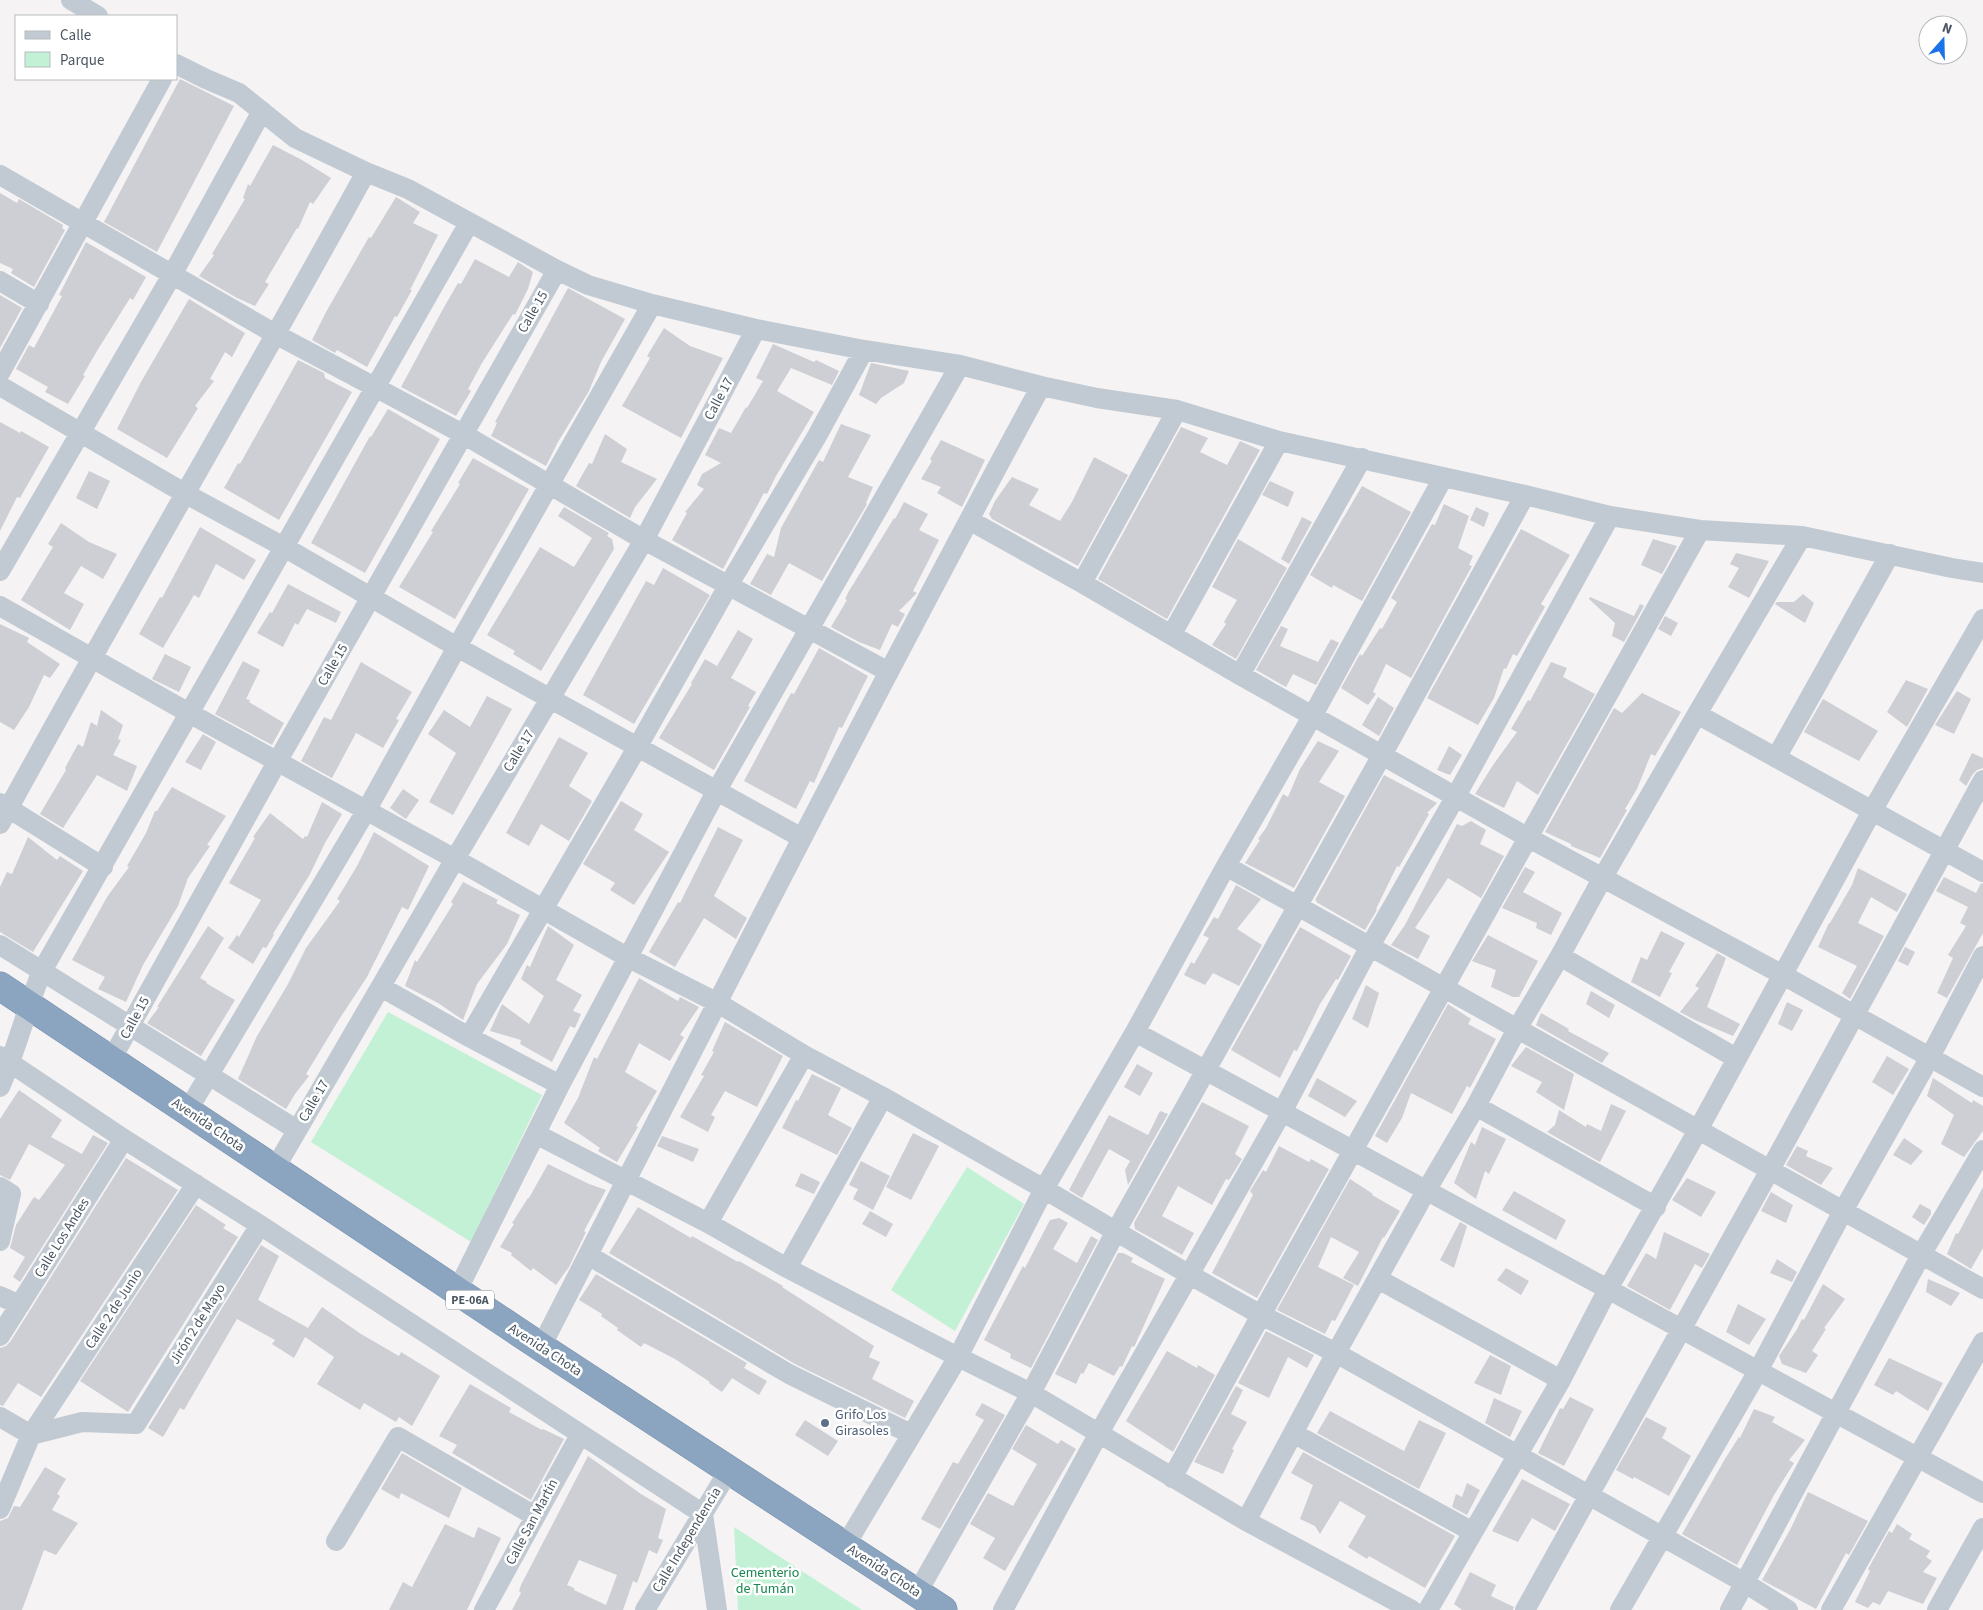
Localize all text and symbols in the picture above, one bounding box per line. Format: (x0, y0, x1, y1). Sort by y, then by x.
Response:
legend (15, 15, 178, 80)
north arrow (1918, 15, 1968, 65)
text: N (1939, 18, 1955, 40)
text: Calle (60, 25, 91, 46)
text: Parque (60, 50, 104, 71)
street label: Calle 15 (513, 287, 553, 337)
street label: Calle 17 (699, 374, 739, 424)
street label: Calle 15 (313, 640, 353, 690)
street label: Calle 17 (499, 726, 539, 776)
street label: Calle 15 (115, 993, 155, 1043)
street label: Calle 17 (294, 1076, 334, 1126)
street label: Avenida Chota (168, 1093, 248, 1157)
street label: Calle Los Andes (30, 1194, 95, 1282)
street label: Calle 2 de Junio (81, 1265, 147, 1353)
street label: Jirón 2 de Mayo (165, 1280, 231, 1368)
road number: PE-06A (446, 1290, 494, 1310)
street label: Avenida Chota (504, 1319, 586, 1381)
place label: Grifo Los Girasoles (835, 1405, 889, 1441)
marker: Grifo Los Girasoles (819, 1417, 831, 1429)
street label: Calle San Martín (501, 1475, 563, 1569)
street label: Calle Independencia (648, 1484, 726, 1596)
street label: Avenida Chota (843, 1540, 925, 1602)
park label: Cementerio de Tumán (731, 1563, 799, 1599)

